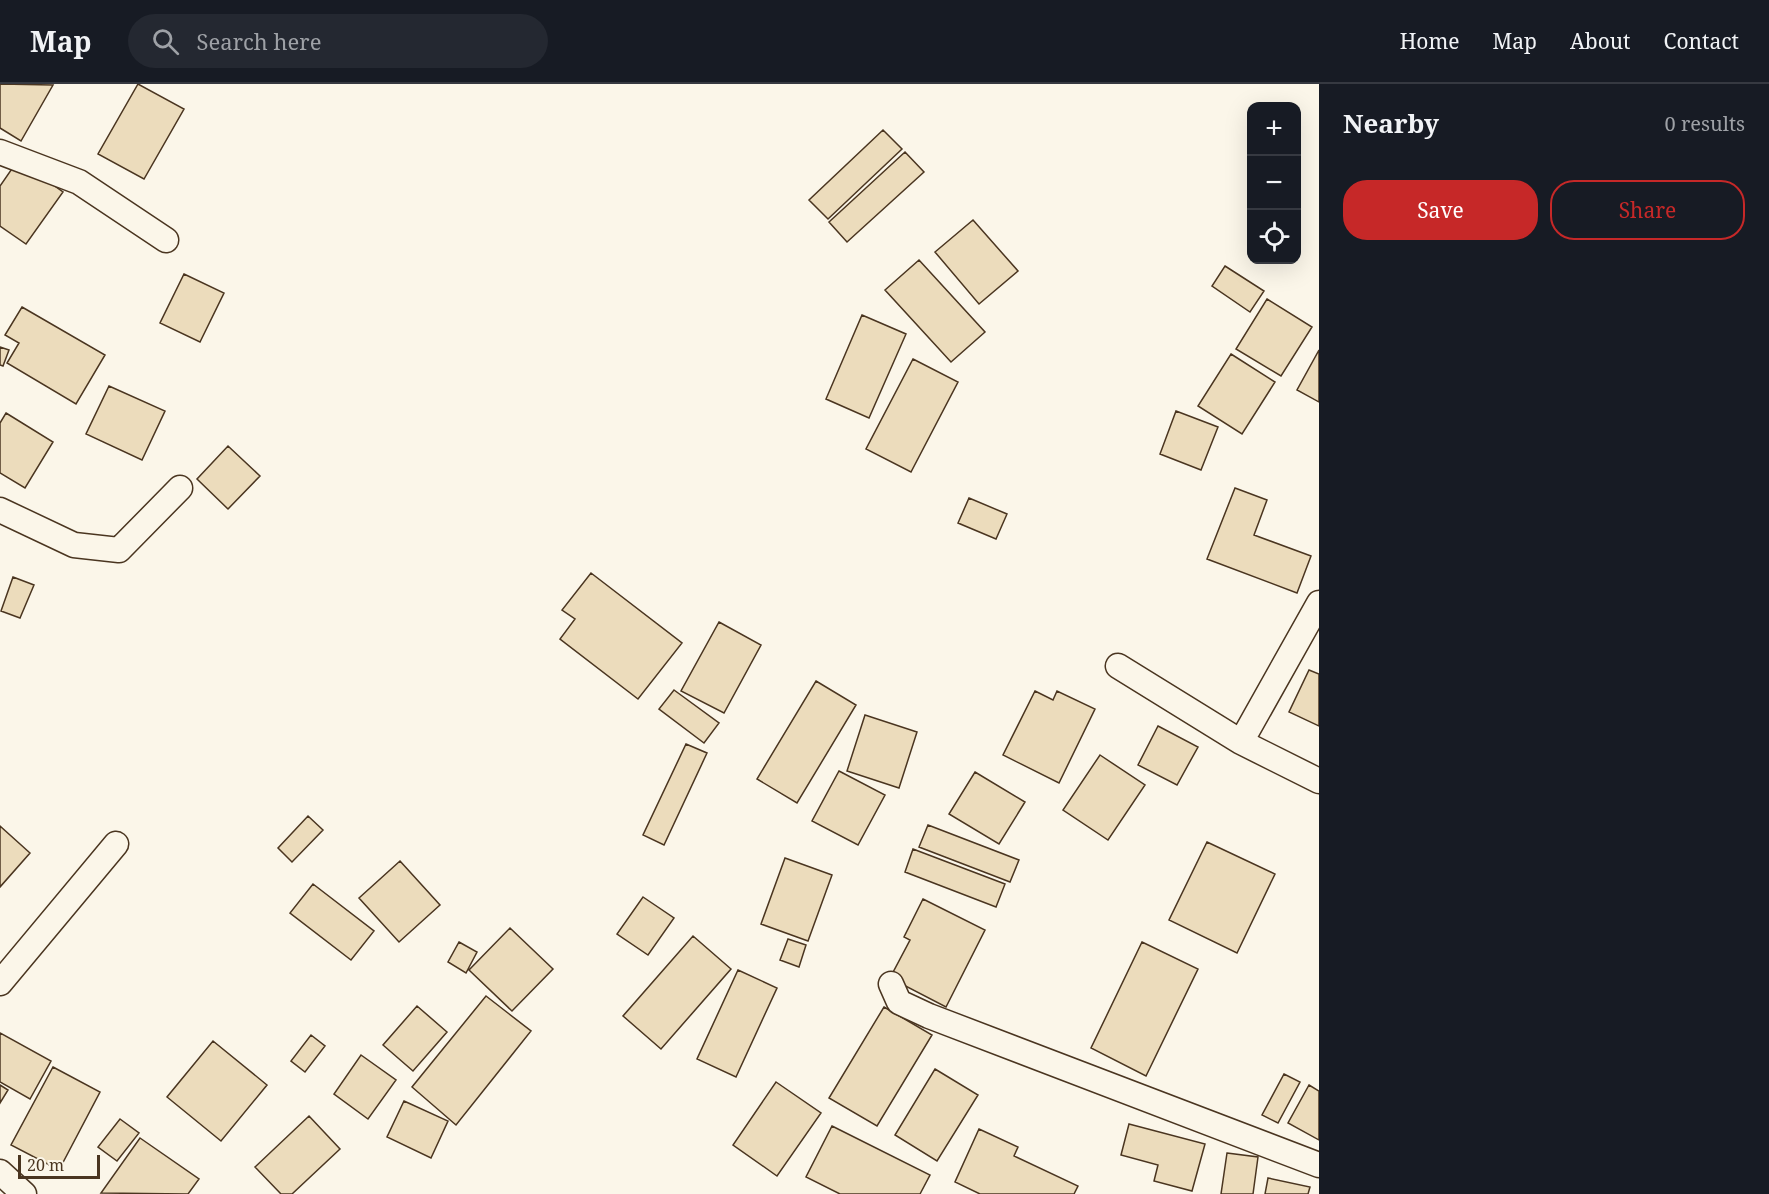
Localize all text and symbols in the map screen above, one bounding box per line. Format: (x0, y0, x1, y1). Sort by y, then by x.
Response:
search box (128, 14, 548, 68)
text: Map (30, 22, 92, 60)
icon: search (149, 25, 182, 58)
text: Search here (197, 26, 321, 56)
text: Home (1400, 27, 1460, 55)
text: Map (1493, 27, 1537, 55)
text: About (1570, 27, 1631, 55)
text: Contact (1664, 27, 1739, 55)
map controls (1247, 102, 1301, 264)
button: + (1247, 102, 1301, 156)
text: Nearby (1343, 105, 1439, 141)
text: 0 results (1665, 110, 1745, 137)
button: − (1247, 156, 1301, 210)
button: Save (1343, 180, 1538, 240)
button: Share (1550, 180, 1745, 240)
button: locate (1247, 210, 1301, 264)
scale bar (18, 1152, 100, 1180)
text: 20 m (27, 1154, 64, 1176)

